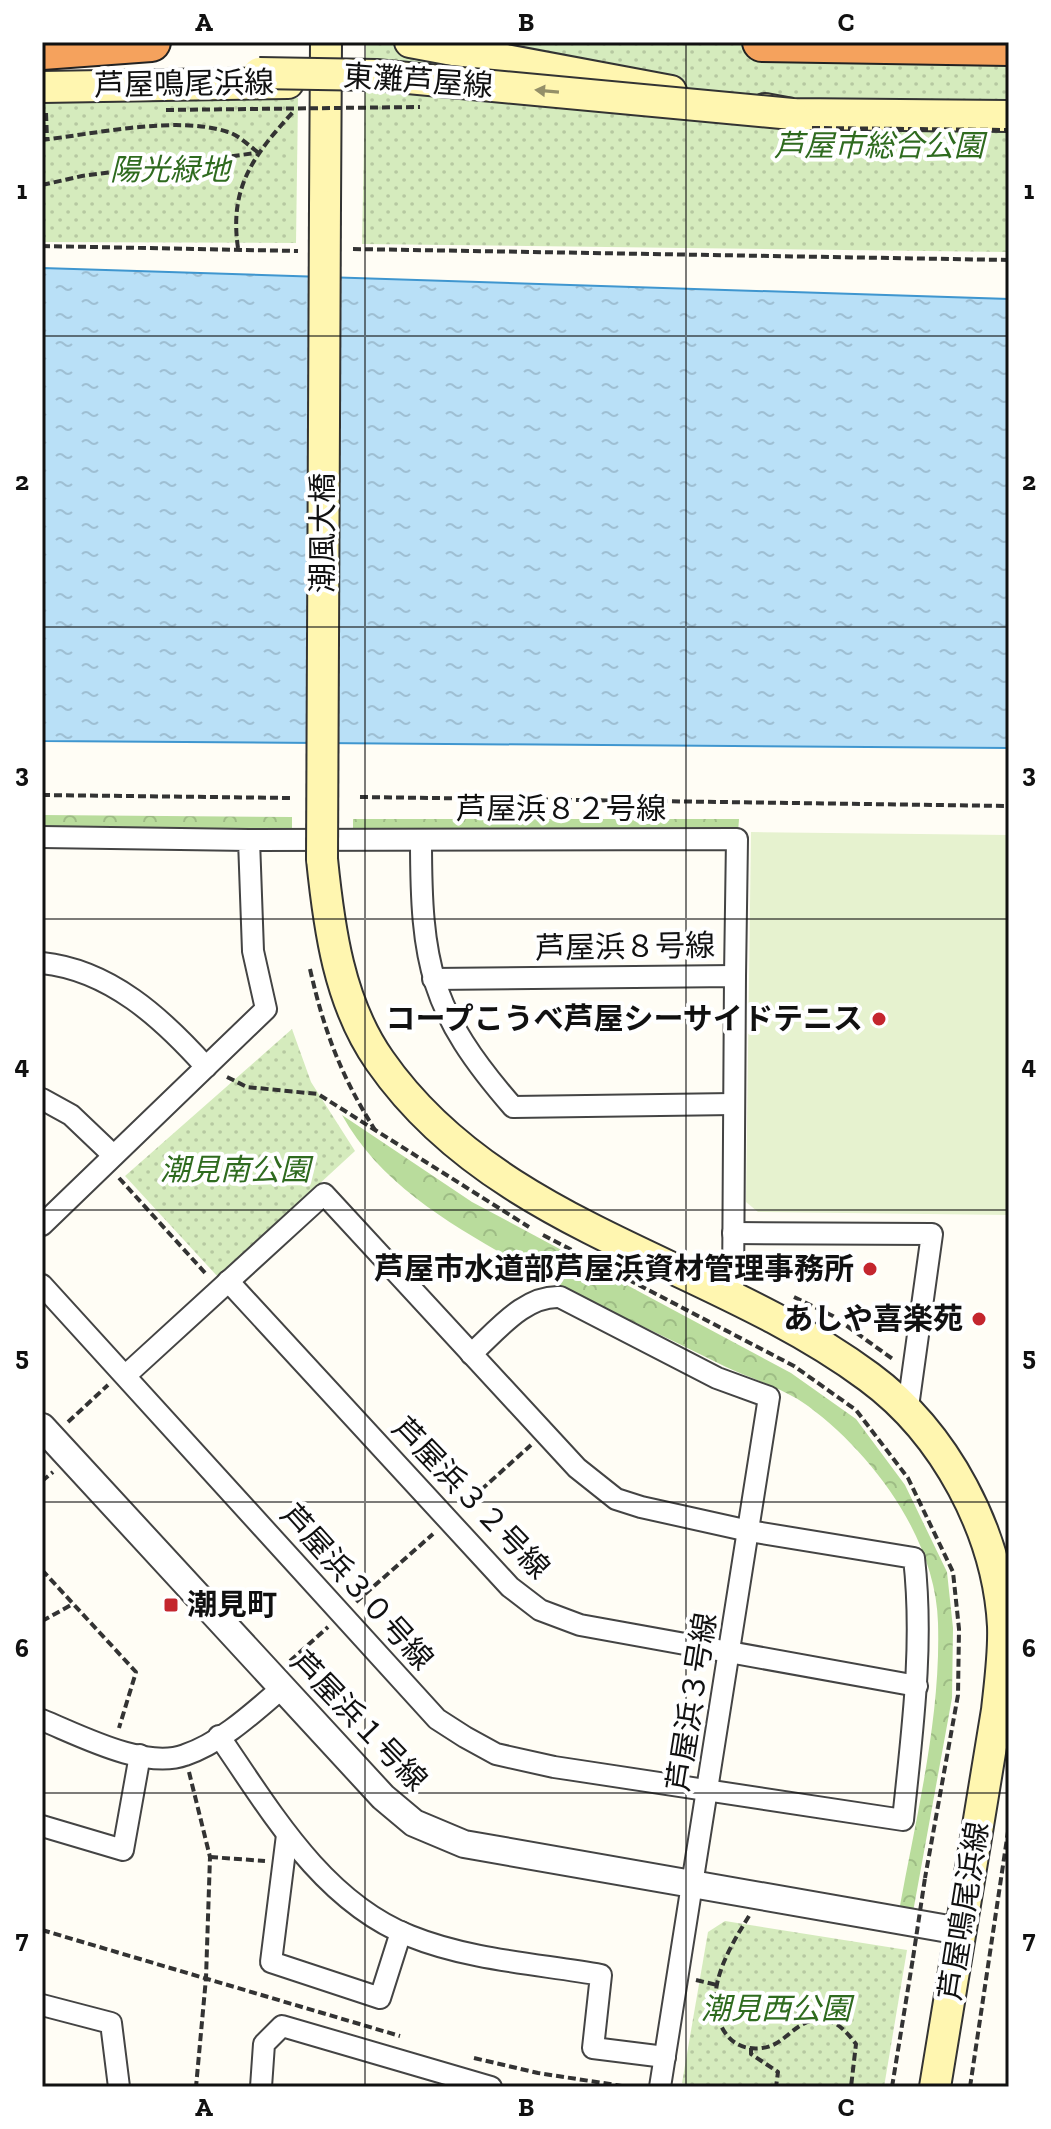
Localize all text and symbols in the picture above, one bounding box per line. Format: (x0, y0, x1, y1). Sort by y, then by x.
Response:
text: A (195, 6, 213, 38)
text: B (518, 6, 534, 38)
text: C (838, 6, 854, 38)
street label: 東灘芦屋線 (342, 58, 494, 104)
street label: 芦屋鳴尾浜線 (94, 64, 274, 104)
one-way arrow (534, 85, 559, 98)
park label: 芦屋市総合公園 (774, 128, 988, 164)
park label: 陽光緑地 (110, 152, 233, 188)
text: 1 (17, 174, 28, 206)
text: 1 (1024, 174, 1035, 206)
text: 2 (15, 465, 29, 497)
text: 2 (1022, 465, 1036, 497)
street label: 潮風大橋 (305, 473, 341, 593)
text: 3 (15, 757, 29, 789)
text: 3 (1022, 757, 1036, 789)
street label: 芦屋浜８２号線 (456, 791, 666, 827)
street label: 芦屋浜８号線 (535, 927, 715, 967)
place label: コープこうべ芦屋シーサイドテニス (385, 1001, 863, 1037)
marker: コープこうべ芦屋シーサイドテニス (870, 1010, 888, 1028)
text: 4 (15, 1049, 30, 1081)
text: 4 (1022, 1049, 1037, 1081)
park label: 潮見南公園 (160, 1152, 314, 1188)
place label: 芦屋市水道部芦屋浜資材管理事務所 (374, 1251, 854, 1287)
marker: 芦屋市水道部芦屋浜資材管理事務所 (861, 1260, 879, 1278)
place label: あしや喜楽苑 (783, 1301, 963, 1337)
marker: あしや喜楽苑 (970, 1310, 988, 1328)
text: 5 (15, 1340, 29, 1372)
text: 5 (1022, 1340, 1036, 1372)
street label: 芦屋浜３２号線 (385, 1410, 557, 1586)
street label: 芦屋浜３０号線 (273, 1497, 441, 1677)
place label: 潮見町 (187, 1587, 277, 1623)
marker: 潮見町 (162, 1596, 180, 1614)
street label: 芦屋浜３号線 (660, 1610, 724, 1794)
text: 6 (15, 1632, 29, 1664)
text: 6 (1022, 1632, 1036, 1664)
street label: 芦屋浜１号線 (284, 1644, 434, 1798)
street label: 芦屋鳴尾浜線 (932, 1819, 996, 2003)
text: 7 (16, 1923, 29, 1955)
text: 7 (1023, 1923, 1036, 1955)
park label: 潮見西公園 (701, 1991, 855, 2027)
text: A (195, 2091, 213, 2123)
text: B (518, 2091, 534, 2123)
text: C (838, 2091, 854, 2123)

